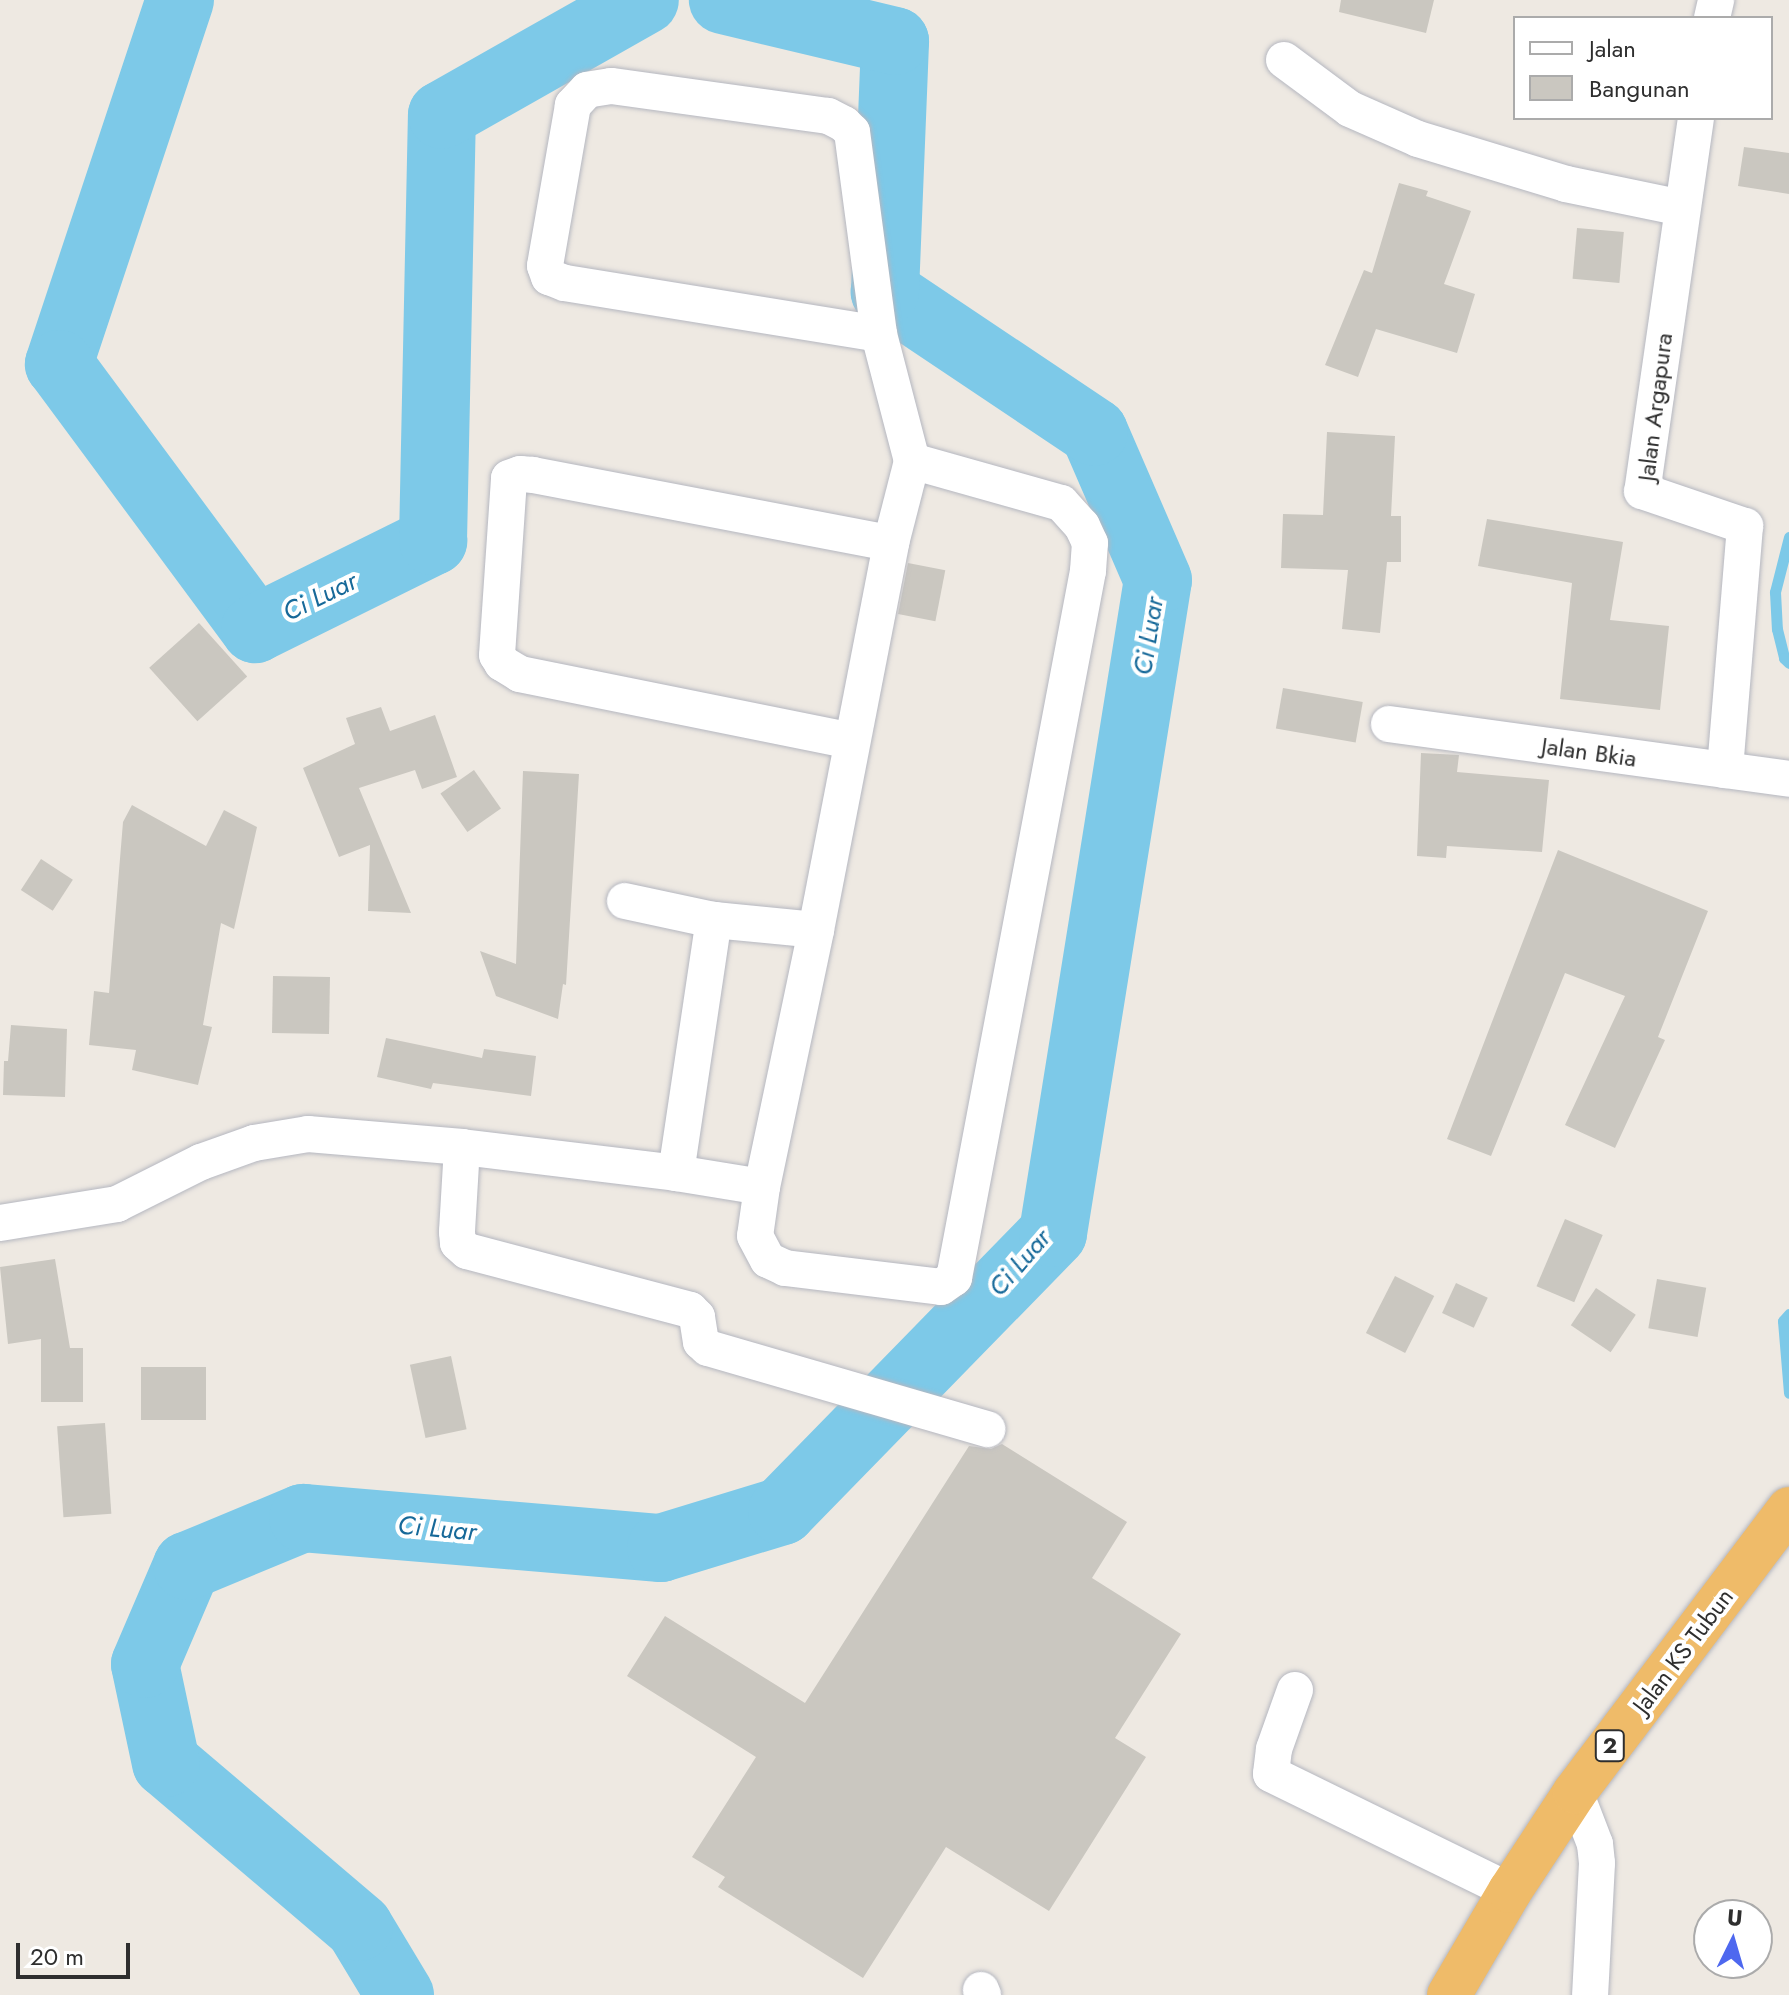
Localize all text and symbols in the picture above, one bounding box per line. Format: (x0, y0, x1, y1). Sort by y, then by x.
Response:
legend (1513, 16, 1773, 120)
text: Jalan (1589, 31, 1636, 66)
text: Bangunan (1589, 71, 1690, 106)
street label: Jalan Argapura (1632, 331, 1678, 483)
water label: Ci Luar (278, 566, 362, 628)
water label: Ci Luar (1127, 595, 1171, 677)
street label: Jalan Bkia (1540, 731, 1638, 773)
water label: Ci Luar (982, 1223, 1058, 1303)
water label: Ci Luar (396, 1510, 478, 1548)
street label: Jalan KS Tubun (1627, 1583, 1739, 1719)
road number: 2 (1594, 1728, 1626, 1764)
north arrow (1693, 1899, 1773, 1979)
text: U (1726, 1900, 1744, 1934)
scale bar (20, 1927, 134, 1977)
text: 20 m (30, 1939, 84, 1974)

